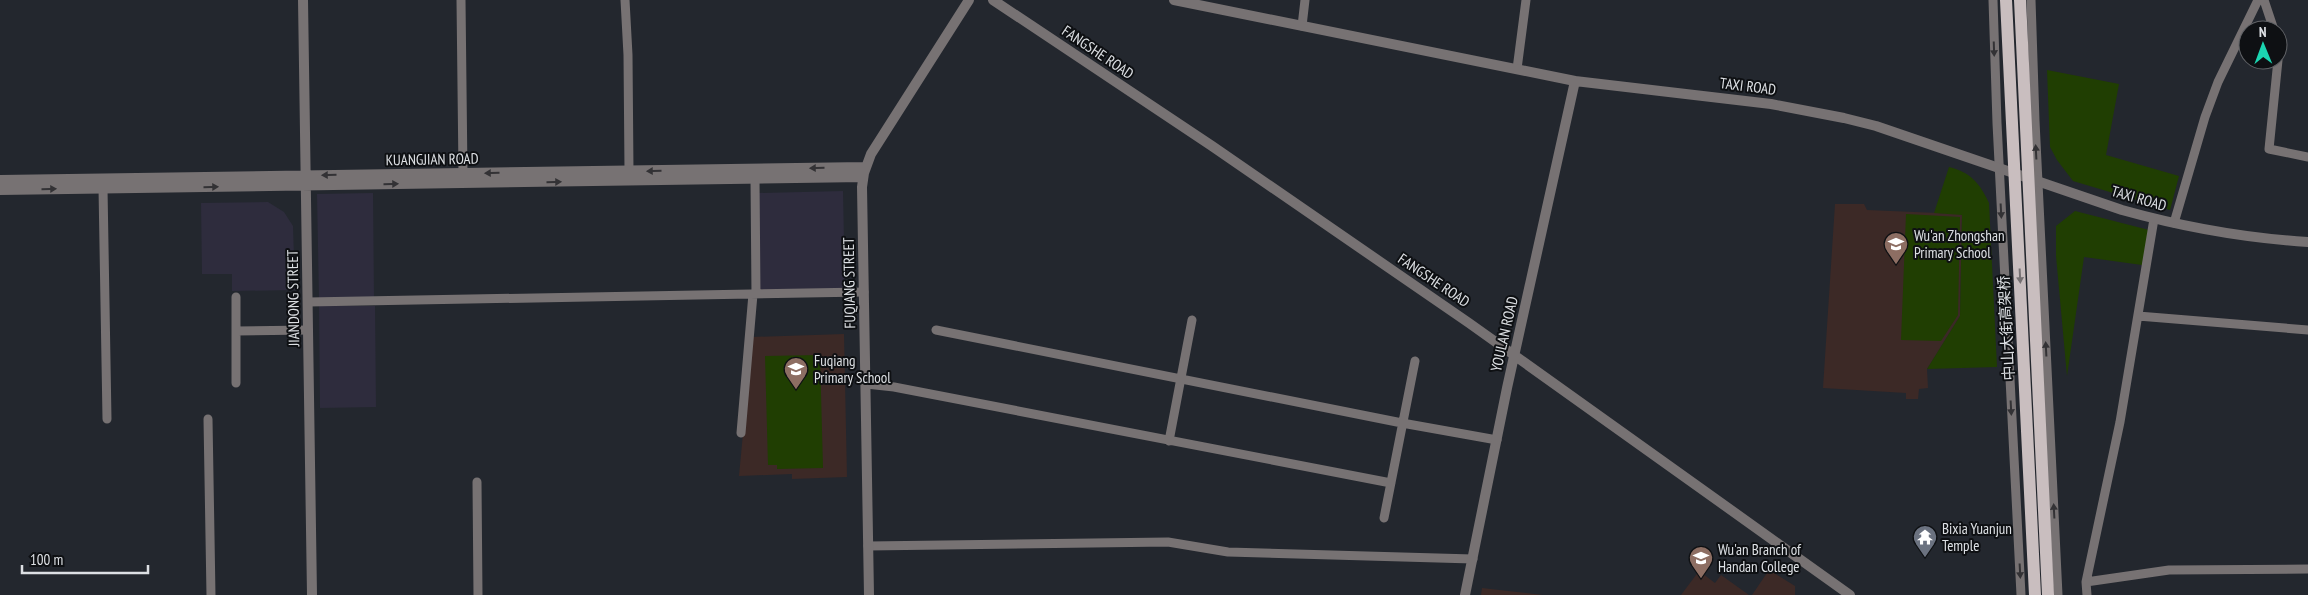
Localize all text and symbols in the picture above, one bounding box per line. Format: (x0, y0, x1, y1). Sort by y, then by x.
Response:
north arrow (2238, 20, 2288, 70)
street label: FANGSHE ROAD (1058, 21, 1138, 83)
text: N (2259, 23, 2267, 41)
one-way arrow (1991, 41, 1999, 57)
street label: TAXI ROAD (1719, 73, 1777, 99)
one-way arrow (2032, 144, 2040, 160)
street label: KUANGJIAN ROAD (385, 149, 479, 169)
one-way arrow (808, 164, 824, 172)
one-way arrow (646, 167, 662, 175)
one-way arrow (483, 169, 499, 177)
one-way arrow (321, 171, 337, 179)
one-way arrow (546, 178, 562, 186)
one-way arrow (383, 180, 399, 188)
street label: TAXI ROAD (2109, 181, 2169, 215)
one-way arrow (203, 182, 219, 190)
one-way arrow (41, 185, 57, 193)
one-way arrow (1998, 203, 2006, 219)
place label: Wu'an Zhongshan Primary School (1914, 226, 2005, 262)
school or university icon: Wu'an Zhongshan Primary School (1883, 231, 1909, 265)
street label: FUQIANG STREET (839, 237, 859, 329)
street label: JIANDONG STREET (283, 249, 303, 348)
street label: FANGSHE ROAD (1394, 249, 1474, 311)
one-way arrow (2016, 268, 2024, 284)
street label: 中山大街高架桥 (1994, 275, 2018, 381)
street label: YOULAN ROAD (1486, 294, 1522, 374)
one-way arrow (2042, 341, 2050, 357)
place label: Fuqiang Primary School (814, 351, 891, 387)
school or university icon: Fuqiang Primary School (783, 356, 809, 390)
one-way arrow (2008, 401, 2016, 417)
one-way arrow (2050, 503, 2058, 519)
place label: Bixia Yuanjun Temple (1942, 519, 2012, 555)
temple icon: Bixia Yuanjun Temple (1912, 524, 1938, 558)
place label: Wu'an Branch of Handan College (1718, 540, 1802, 576)
scale bar (22, 542, 149, 574)
school or university icon: Wu'an Branch of Handan College (1688, 545, 1714, 579)
text: 100 m (30, 550, 63, 569)
one-way arrow (2016, 563, 2024, 579)

